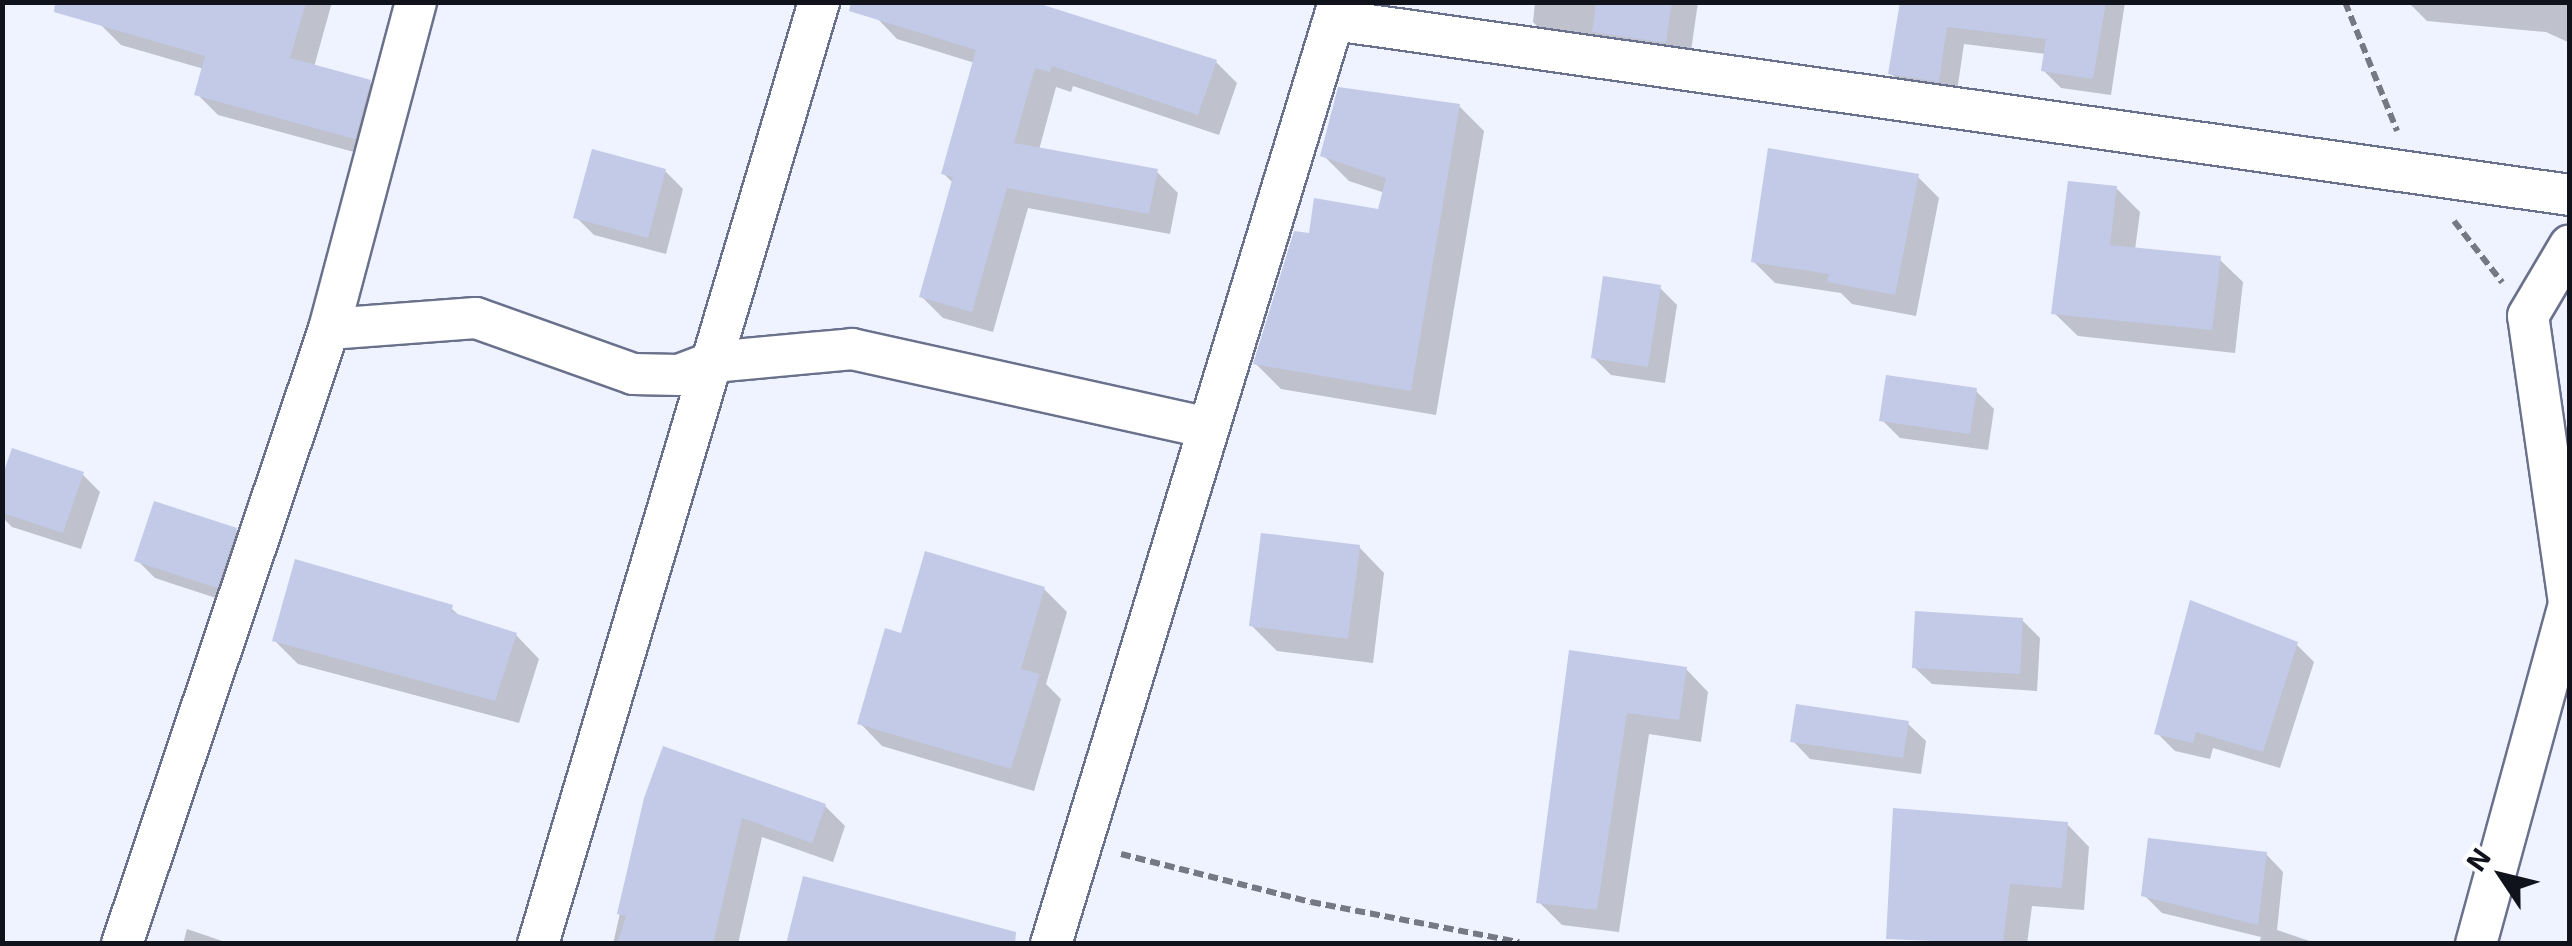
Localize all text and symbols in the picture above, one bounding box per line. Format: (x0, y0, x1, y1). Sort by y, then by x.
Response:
north arrow (2452, 826, 2552, 926)
text: N (2458, 841, 2497, 877)

